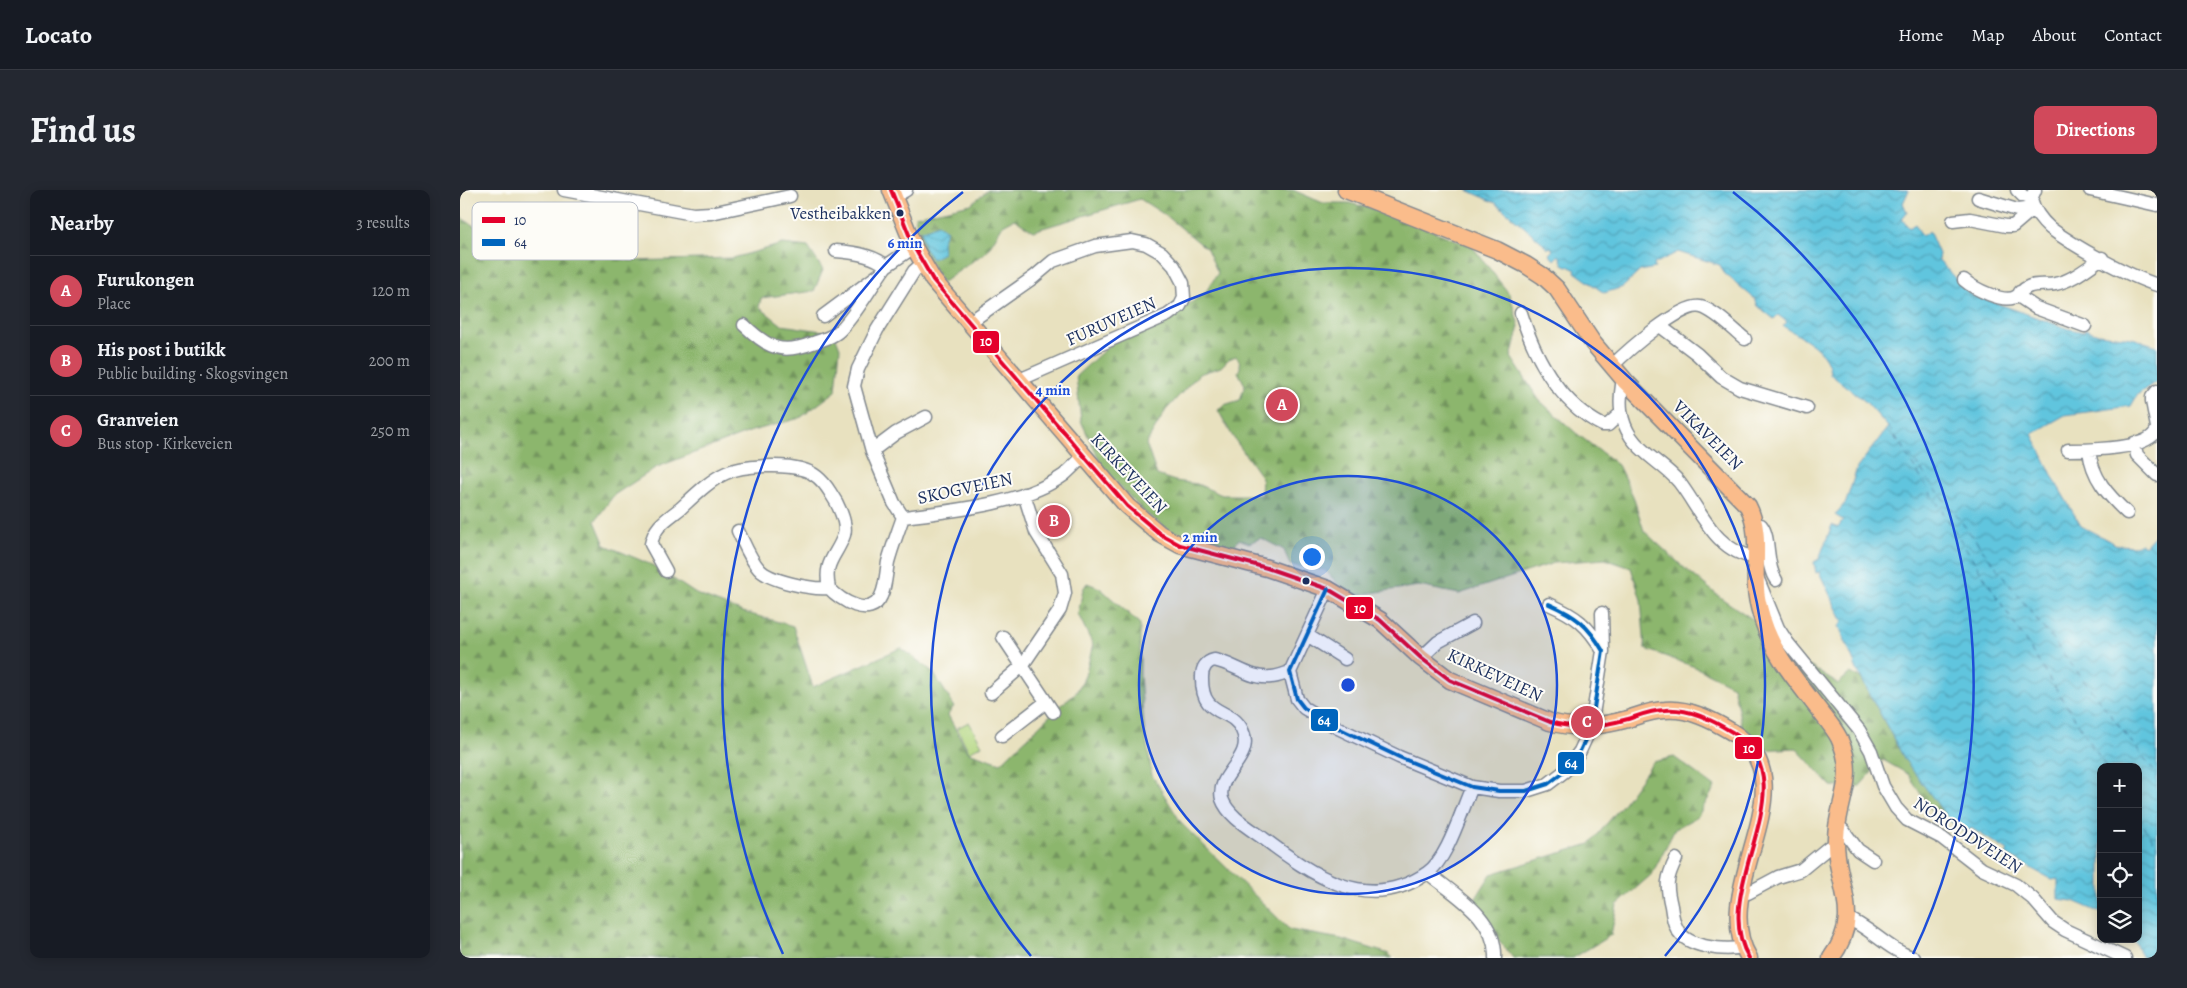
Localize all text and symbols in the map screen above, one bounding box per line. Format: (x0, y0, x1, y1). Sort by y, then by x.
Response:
text: Locato (25, 19, 92, 51)
text: Home (1898, 23, 1943, 47)
text: Map (1971, 23, 2004, 47)
text: About (2032, 23, 2076, 47)
text: Contact (2104, 23, 2162, 47)
text: Find us (30, 106, 136, 154)
button: Directions (2034, 106, 2157, 154)
legend (472, 202, 638, 260)
place label: Vestheibakken (789, 202, 891, 225)
marker: Vestheibakken (895, 208, 905, 218)
text: Nearby (50, 209, 113, 237)
text: 10 (514, 211, 526, 230)
text: 3 results (356, 212, 410, 234)
text: 64 (514, 233, 527, 252)
text: 6 min (888, 233, 923, 253)
text: Furukongen (97, 267, 195, 293)
text: A (61, 280, 71, 302)
text: 120 m (372, 280, 410, 302)
street label: FURUVEIEN (1062, 290, 1160, 352)
text: Place (97, 293, 131, 315)
line badge: 10 (972, 330, 1000, 354)
text: 10 (980, 332, 992, 351)
text: His post i butikk (97, 337, 226, 363)
text: B (61, 350, 71, 372)
text: 200 m (369, 350, 410, 372)
text: Public building · Skogsvingen (97, 363, 288, 385)
text: 4 min (1035, 380, 1071, 400)
pin: A (1266, 386, 1298, 424)
street label: VIKAVEIEN (1667, 394, 1748, 475)
text: Granveien (97, 407, 179, 433)
text: C (61, 420, 71, 442)
text: 250 m (371, 420, 410, 442)
street label: KIRKEVEIEN (1085, 427, 1173, 519)
text: Bus stop · Kirkeveien (97, 433, 232, 455)
street label: SKOGVEIEN (915, 466, 1015, 510)
pin: B (1038, 502, 1070, 540)
text: 2 min (1182, 527, 1218, 547)
your location (1299, 544, 1325, 570)
unlabelled marker (1301, 576, 1311, 586)
line badge: 10 (1345, 596, 1374, 620)
text: 10 (1354, 599, 1366, 618)
street label: KIRKEVEIEN (1444, 642, 1547, 708)
centre of rings (1339, 676, 1357, 694)
pin: C (1571, 703, 1603, 741)
line badge: 64 (1310, 708, 1339, 732)
text: 64 (1317, 711, 1331, 730)
line badge: 10 (1734, 736, 1763, 760)
text: 10 (1743, 739, 1755, 758)
line badge: 64 (1557, 751, 1585, 775)
text: 64 (1564, 754, 1578, 773)
map controls (2097, 763, 2142, 943)
button: + (2097, 763, 2142, 808)
street label: NORODDVEIEN (1909, 791, 2027, 879)
button: − (2097, 808, 2142, 853)
button: locate (2097, 853, 2142, 898)
button: layers (2097, 898, 2142, 943)

